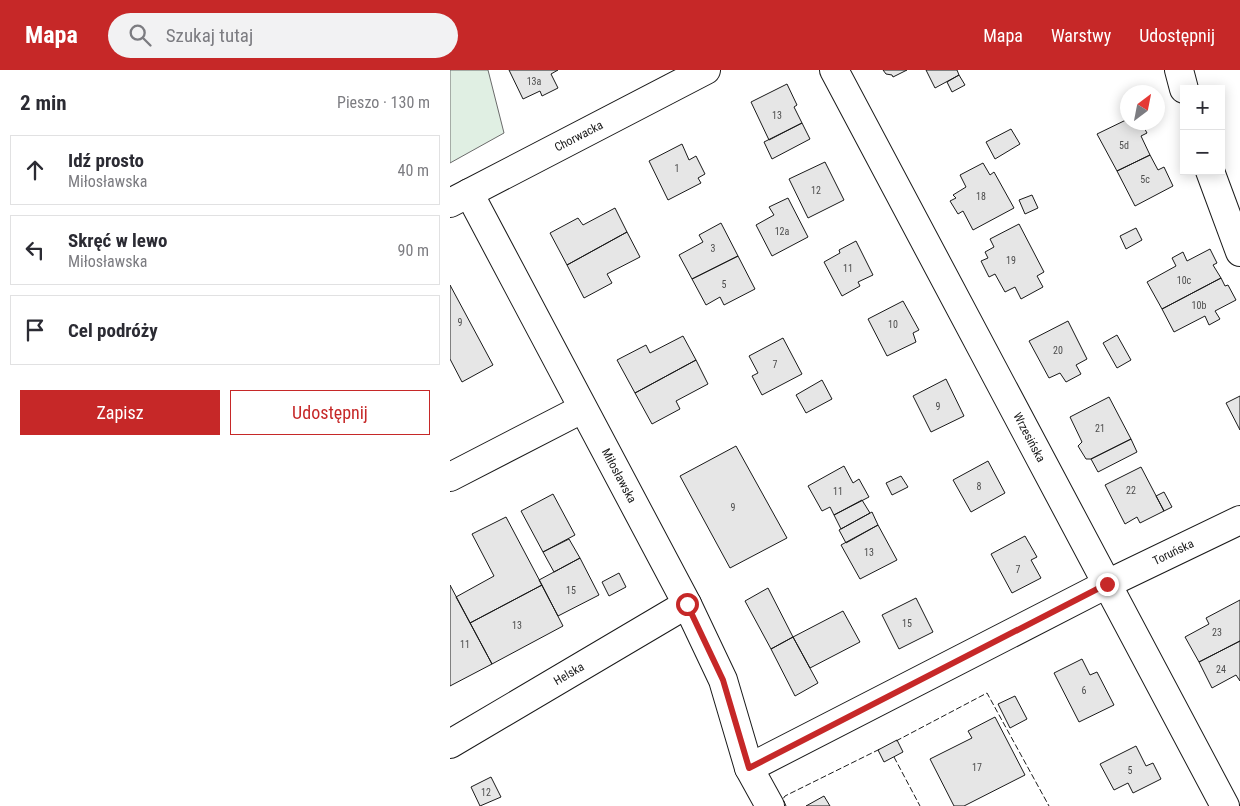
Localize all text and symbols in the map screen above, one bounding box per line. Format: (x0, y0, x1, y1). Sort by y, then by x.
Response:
search box (108, 13, 458, 58)
text: Mapa (25, 21, 78, 49)
icon: search (126, 21, 154, 49)
text: Szukaj tutaj (166, 24, 253, 47)
text: Mapa (983, 25, 1023, 46)
text: Warstwy (1051, 25, 1111, 46)
text: Udostępnij (1139, 25, 1215, 46)
house number: 13a (527, 76, 542, 87)
north arrow (1120, 85, 1165, 130)
map controls (1180, 85, 1225, 175)
button: + (1180, 85, 1225, 130)
text: 2 min (20, 91, 67, 115)
text: Pieszo · 130 m (337, 93, 430, 112)
house number: 13 (772, 110, 782, 121)
street label: Chorwacka (552, 118, 605, 155)
button: − (1180, 130, 1225, 175)
house number: 5d (1119, 140, 1129, 151)
text: Idź prosto (68, 149, 144, 172)
icon: ahead (21, 156, 49, 184)
text: 40 m (397, 161, 429, 180)
house number: 1 (675, 163, 679, 174)
text: Miłosławska (68, 172, 147, 191)
house number: 5c (1140, 174, 1150, 185)
house number: 12 (811, 185, 821, 196)
house number: 18 (976, 191, 986, 202)
house number: 12a (775, 226, 790, 237)
text: Skręć w lewo (68, 229, 167, 252)
icon: left (21, 236, 49, 264)
text: 90 m (397, 241, 429, 260)
house number: 3 (711, 243, 716, 254)
text: Miłosławska (68, 252, 147, 271)
house number: 19 (1006, 255, 1016, 266)
house number: 11 (843, 263, 853, 274)
house number: 10c (1177, 275, 1192, 286)
house number: 5 (722, 279, 727, 290)
house number: 10b (1192, 300, 1206, 311)
icon: arrive (21, 316, 49, 344)
house number: 9 (458, 317, 463, 328)
text: Cel podróży (68, 319, 158, 342)
house number: 10 (888, 319, 898, 330)
house number: 20 (1053, 345, 1063, 356)
house number: 7 (773, 359, 778, 370)
button: Zapisz (20, 390, 220, 435)
button: Udostępnij (230, 390, 430, 435)
house number: 9 (936, 401, 941, 412)
street label: Wrzesińska (1010, 410, 1048, 465)
house number: 21 (1095, 423, 1105, 434)
street label: Miłosławska (599, 446, 639, 506)
house number: 8 (977, 481, 982, 492)
house number: 22 (1126, 485, 1136, 496)
house number: 11 (833, 486, 843, 497)
house number: 9 (731, 502, 736, 513)
street label: Toruńska (1151, 536, 1196, 568)
house number: 13 (864, 547, 874, 558)
house number: 7 (1016, 564, 1021, 575)
route end (1096, 573, 1119, 596)
house number: 15 (566, 585, 576, 596)
route start (676, 593, 699, 616)
house number: 15 (902, 618, 912, 629)
house number: 13 (512, 620, 522, 631)
house number: 23 (1212, 627, 1222, 638)
house number: 11 (460, 639, 470, 650)
street label: Helska (551, 659, 587, 688)
house number: 24 (1216, 664, 1226, 675)
house number: 6 (1082, 685, 1087, 696)
house number: 17 (972, 762, 982, 773)
house number: 5 (1128, 765, 1133, 776)
house number: 12 (481, 787, 491, 798)

